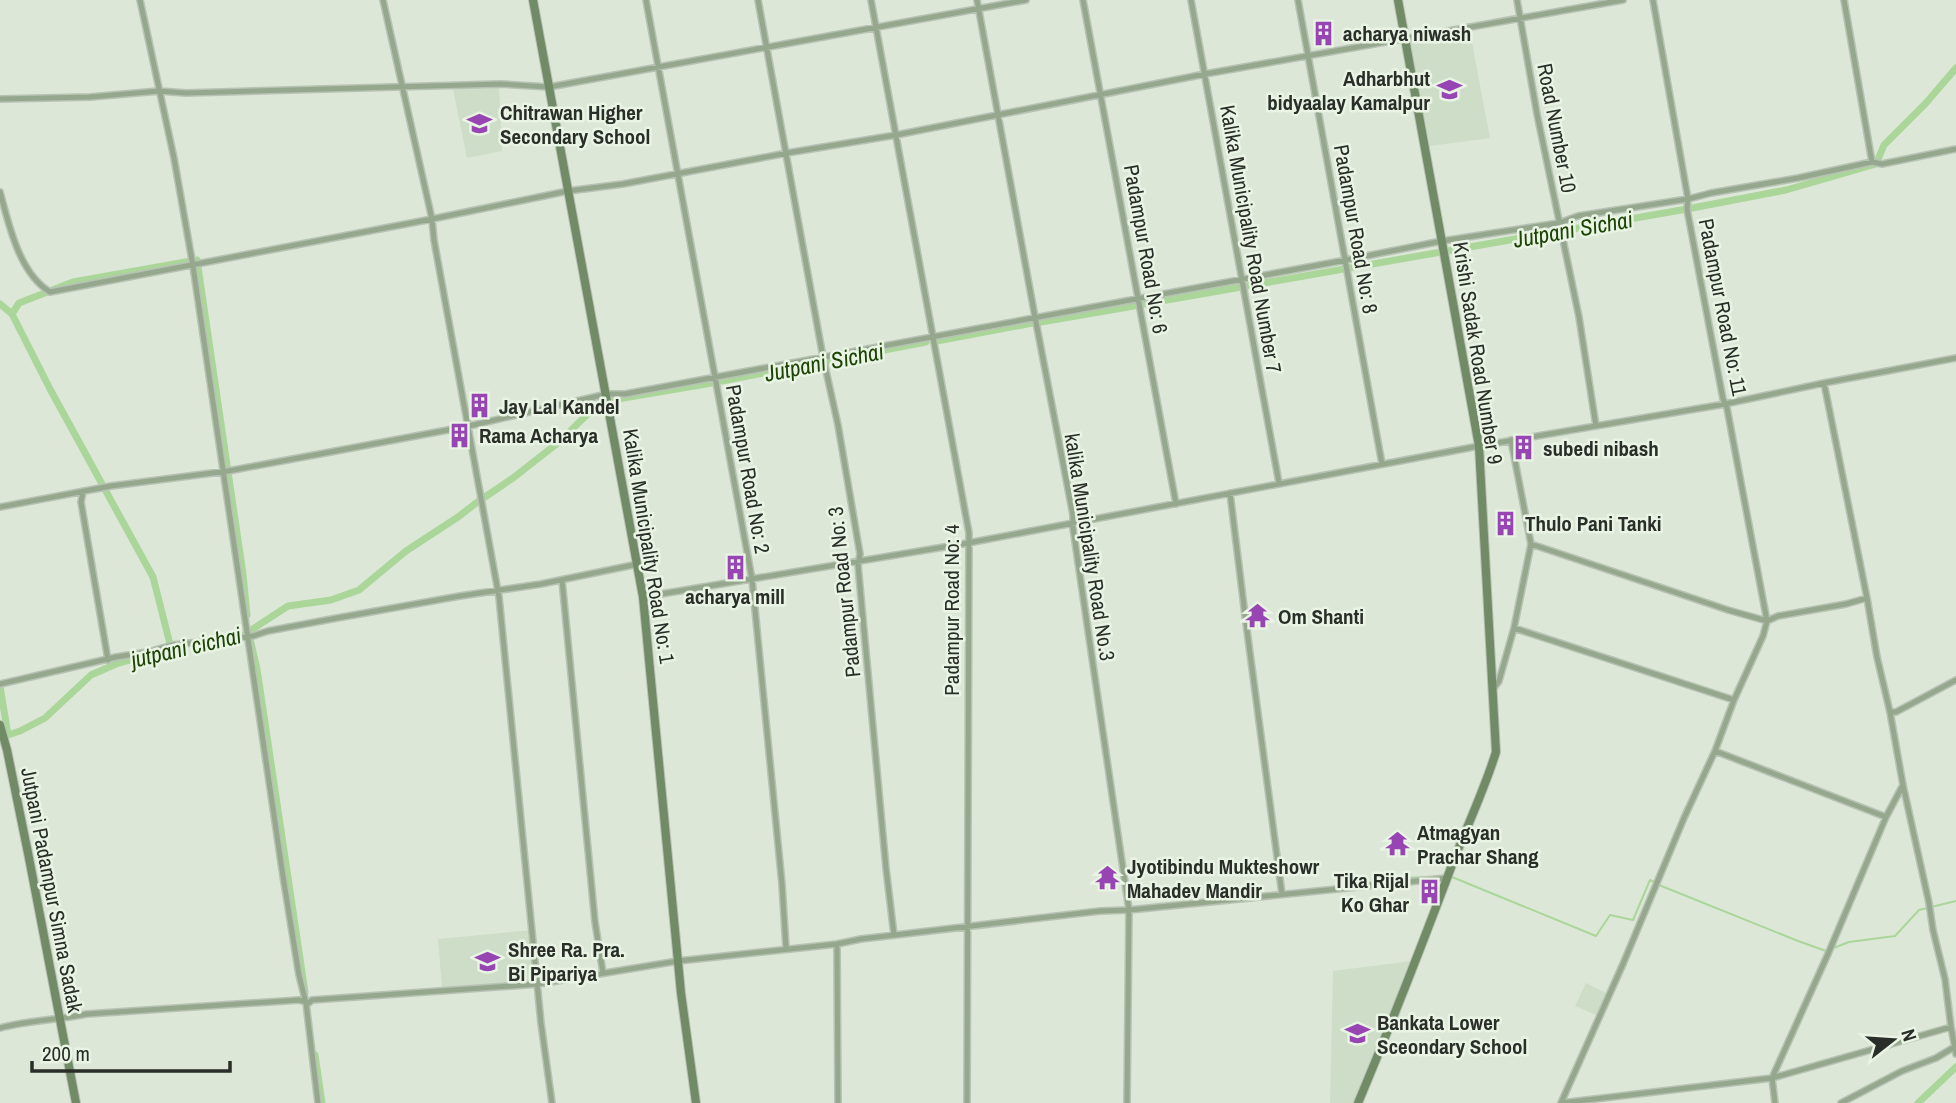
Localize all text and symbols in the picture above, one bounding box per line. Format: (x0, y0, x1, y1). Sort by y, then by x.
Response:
building icon: acharya niwash (1309, 19, 1337, 47)
place label: acharya niwash (1343, 19, 1471, 48)
street label: Road Number 10 (1530, 61, 1584, 195)
place label: Adharbhut bidyaalay Kamalpur (1267, 64, 1430, 117)
school or university icon: Adharbhut bidyaalay Kamalpur (1436, 76, 1464, 104)
place label: Chitrawan Higher Secondary School (500, 98, 650, 151)
street label: Kalika Municipality Road Number 7 (1213, 103, 1289, 375)
school or university icon: Chitrawan Higher Secondary School (466, 110, 494, 138)
street label: Padampur Road No: 8 (1327, 142, 1385, 316)
street label: Padampur Road No: 6 (1117, 162, 1175, 336)
water label: Jutpani Sichai (1510, 203, 1636, 255)
street label: Padampur Road No: 11 (1692, 216, 1754, 398)
street label: Krishi Sadak Road Number 9 (1446, 240, 1510, 466)
water label: Jutpani Sichai (761, 335, 887, 389)
street label: Padampur Road No: 2 (719, 382, 777, 556)
building icon: Jay Lal Kandel (465, 392, 493, 420)
place label: Jay Lal Kandel (499, 392, 620, 421)
building icon: Rama Acharya (445, 421, 473, 449)
place label: Rama Acharya (479, 421, 598, 450)
street label: Kalika Municipality Road No: 1 (616, 426, 682, 666)
street label: kalika Municipality Road No.3 (1058, 431, 1122, 663)
building icon: subedi nibash (1509, 434, 1537, 462)
place label: subedi nibash (1543, 434, 1659, 463)
street label: Padampur Road No: 3 (821, 505, 867, 679)
building icon: Thulo Pani Tanki (1491, 509, 1519, 537)
place label: Thulo Pani Tanki (1525, 509, 1662, 538)
street label: Padampur Road No: 4 (937, 524, 966, 696)
building icon: acharya mill (721, 553, 749, 581)
place label: acharya mill (685, 582, 785, 611)
temple icon: Om Shanti (1244, 602, 1272, 630)
place label: Om Shanti (1278, 602, 1364, 631)
water label: jutpani cichai (125, 619, 245, 675)
street label: Jutpani Padampur Simna Sadak (14, 765, 90, 1015)
place label: Atmagyan Prachar Shang (1417, 818, 1539, 871)
temple icon: Atmagyan Prachar Shang (1383, 830, 1411, 858)
place label: Jyotibindu Mukteshowr Mahadev Mandir (1127, 852, 1320, 905)
temple icon: Jyotibindu Mukteshowr Mahadev Mandir (1093, 864, 1121, 892)
place label: Tika Rijal Ko Ghar (1334, 866, 1409, 919)
building icon: Tika Rijal Ko Ghar (1415, 878, 1443, 906)
place label: Shree Ra. Pra. Bi Pipariya (508, 935, 625, 988)
school or university icon: Shree Ra. Pra. Bi Pipariya (474, 947, 502, 975)
north arrow (1858, 1005, 1928, 1075)
place label: Bankata Lower Sceondary School (1377, 1008, 1527, 1061)
school or university icon: Bankata Lower Sceondary School (1343, 1020, 1371, 1048)
text: N (1895, 1026, 1923, 1044)
scale bar (32, 1030, 229, 1074)
text: 200 m (42, 1039, 90, 1068)

